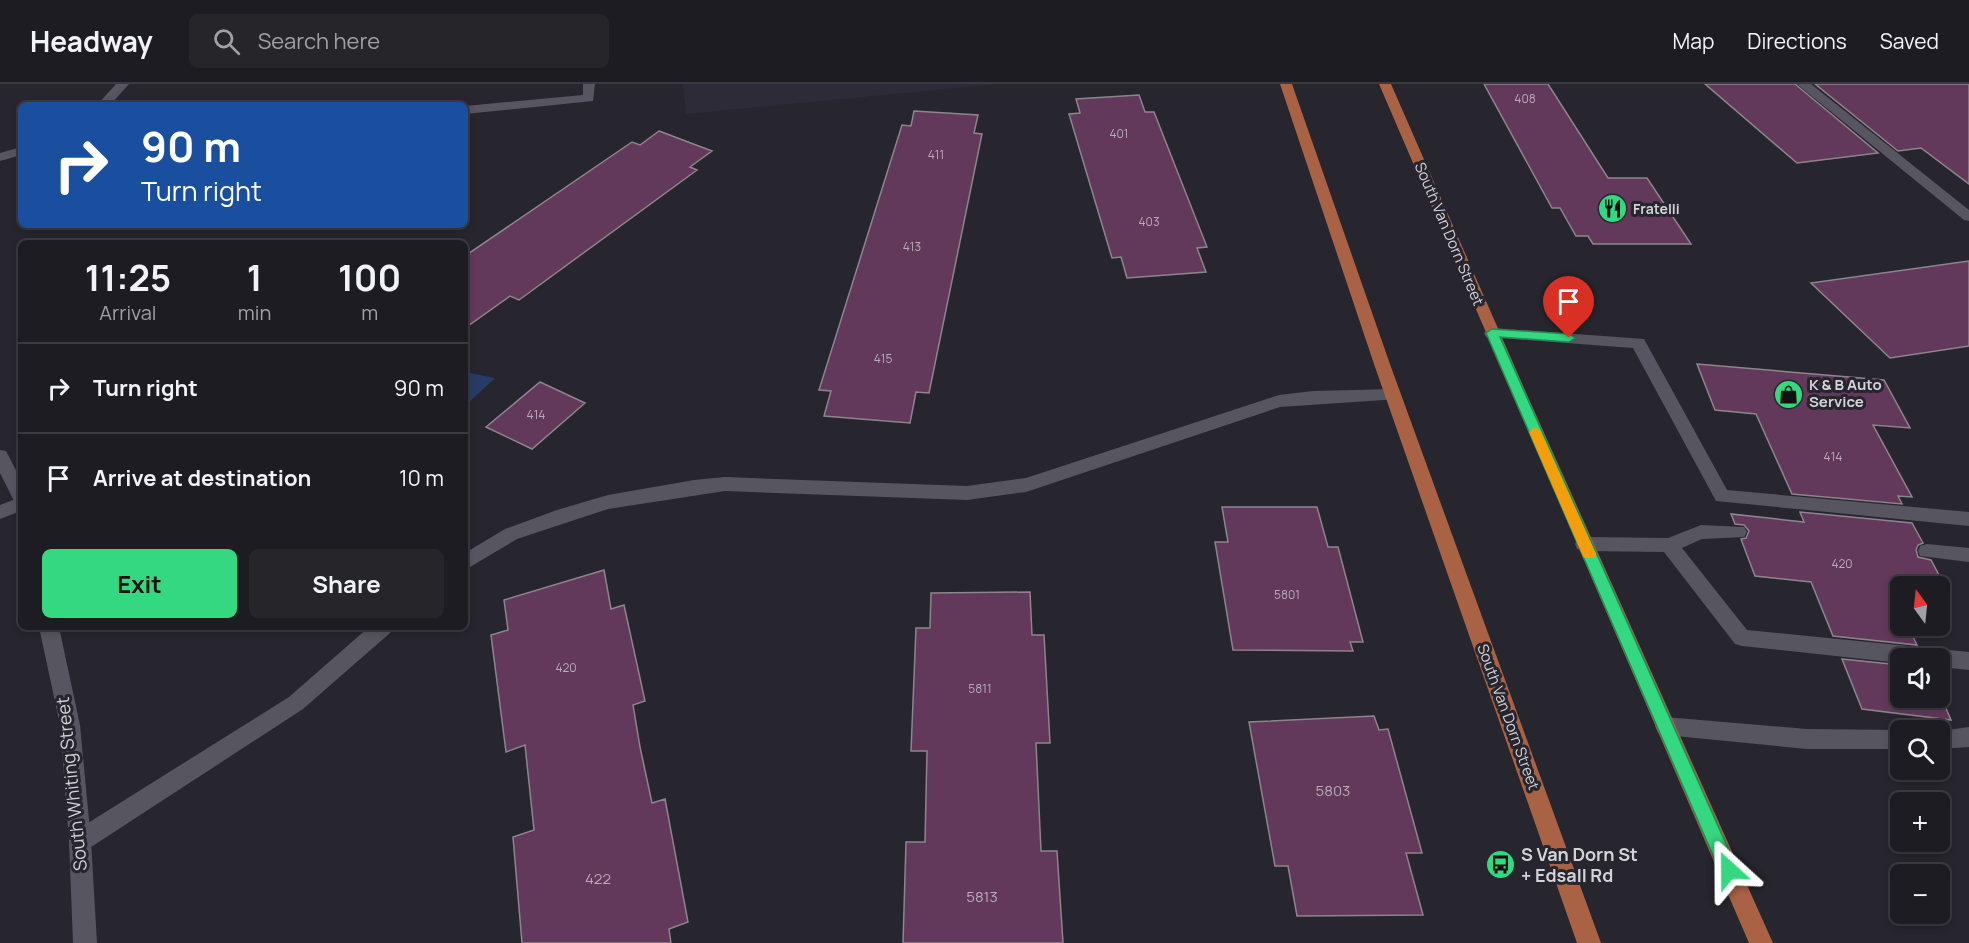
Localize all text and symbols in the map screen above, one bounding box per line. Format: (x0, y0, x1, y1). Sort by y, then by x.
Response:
search box (189, 14, 609, 68)
text: Headway (30, 22, 153, 60)
icon: search (210, 25, 243, 58)
text: Search here (258, 26, 380, 56)
text: Map (1673, 27, 1714, 55)
text: Directions (1747, 27, 1847, 55)
text: Saved (1880, 27, 1939, 55)
house number: 408 (1514, 90, 1536, 107)
text: 90 m (141, 117, 241, 175)
house number: 401 (1109, 125, 1129, 142)
icon: right (42, 126, 120, 204)
house number: 411 (928, 146, 944, 163)
street label: South Van Dorn Street (1410, 159, 1489, 309)
text: Turn right (141, 172, 262, 209)
restaurant icon: Fratelli (1596, 193, 1628, 225)
place label: Fratelli (1633, 199, 1680, 218)
house number: 403 (1138, 213, 1160, 230)
house number: 413 (903, 238, 921, 255)
text: 11:25 (85, 253, 171, 302)
text: 1 (247, 253, 262, 302)
text: 100 (338, 253, 401, 302)
pin (1543, 276, 1594, 338)
icon: arrive (1552, 285, 1585, 318)
text: Arrival (99, 299, 156, 326)
text: min (238, 299, 271, 326)
text: m (361, 299, 378, 326)
house number: 415 (874, 350, 892, 367)
icon: right (42, 372, 75, 405)
text: Turn right (93, 373, 198, 403)
text: 90 m (394, 373, 444, 403)
place label: K & B Auto Service (1809, 374, 1882, 412)
shop icon: K & B Auto Service (1772, 378, 1804, 410)
house number: 414 (527, 406, 545, 423)
house number: 414 (1824, 448, 1842, 465)
icon: arrive (42, 462, 75, 495)
text: Arrive at destination (93, 463, 311, 493)
text: 10 m (399, 463, 444, 493)
button: Exit (42, 549, 237, 618)
button: Share (249, 549, 444, 618)
house number: 420 (1831, 555, 1853, 572)
north arrow (1890, 576, 1950, 636)
map controls (1890, 576, 1950, 924)
house number: 5801 (1274, 586, 1300, 603)
street label: South Van Dorn Street (1472, 641, 1545, 793)
button: sound (1890, 648, 1950, 708)
house number: 420 (555, 659, 577, 676)
house number: 5811 (968, 680, 992, 697)
street label: South Whiting Street (50, 696, 92, 872)
button: search (1890, 720, 1950, 780)
house number: 5803 (1316, 780, 1350, 801)
button: + (1890, 792, 1950, 852)
position arrow (1697, 838, 1761, 902)
place label: S Van Dorn St + Edsall Rd (1521, 842, 1638, 887)
bus stop icon: S Van Dorn St + Edsall Rd (1484, 849, 1516, 881)
button: − (1890, 864, 1950, 924)
house number: 422 (585, 868, 611, 889)
house number: 5813 (966, 886, 998, 907)

